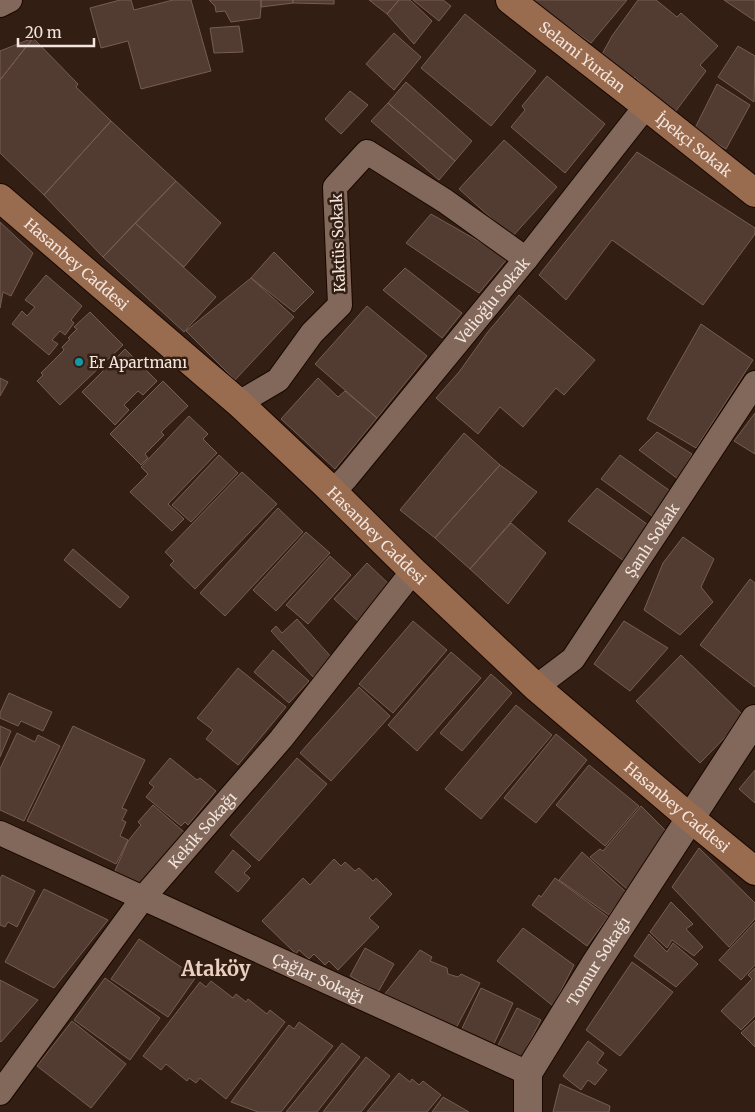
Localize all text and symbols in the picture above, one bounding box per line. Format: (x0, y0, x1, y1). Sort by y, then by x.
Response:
scale bar (18, 15, 94, 47)
street label: Selami Yurdan (535, 17, 630, 96)
text: 20 m (25, 23, 62, 42)
street label: İpekçi Sokak (652, 108, 737, 181)
street label: Kaktüs Sokak (327, 193, 349, 293)
street label: Hasanbey Caddesi (21, 214, 133, 314)
street label: Velioğlu Sokak (450, 253, 533, 348)
place label: Er Apartmanı (89, 353, 187, 372)
marker: Er Apartmanı (73, 356, 85, 368)
street label: Hasanbey Caddesi (324, 482, 430, 588)
street label: Şanlı Sokak (620, 499, 683, 581)
street label: Hasanbey Caddesi (621, 757, 734, 856)
street label: Kekik Sokağı (164, 788, 241, 872)
street label: Tomur Sokağı (562, 913, 633, 1009)
street label: Çağlar Sokağı (269, 949, 368, 1007)
district label: Ataköy (180, 956, 251, 981)

